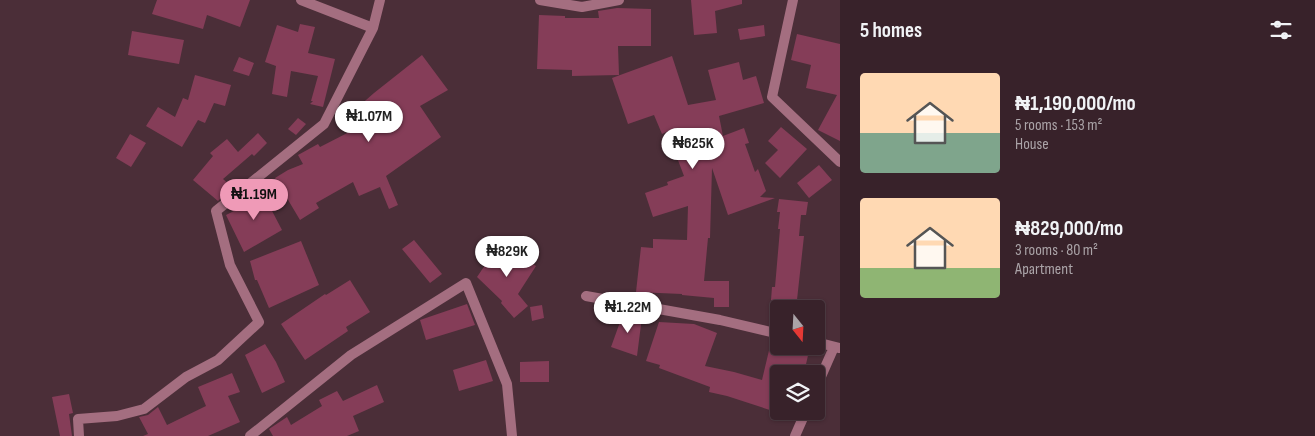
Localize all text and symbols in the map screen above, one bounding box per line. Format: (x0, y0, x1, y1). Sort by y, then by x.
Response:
icon: filters (1267, 16, 1295, 44)
text: 5 homes (860, 18, 922, 43)
text: ₦1,190,000/mo (1015, 91, 1136, 116)
icon: home (900, 93, 960, 153)
pin: ₦1.07M (328, 100, 410, 143)
text: ₦1.07M (346, 107, 392, 126)
text: 5 rooms · 153 m² (1015, 116, 1102, 135)
pin: ₦625K (658, 128, 728, 170)
text: ₦625K (672, 134, 714, 153)
text: House (1015, 135, 1049, 154)
pin: ₦1.19M (213, 178, 295, 221)
text: ₦1.19M (231, 185, 277, 204)
text: ₦829,000/mo (1015, 216, 1123, 241)
icon: home (900, 218, 960, 278)
pin: ₦829K (472, 236, 542, 278)
text: 3 rooms · 80 m² (1015, 241, 1098, 260)
text: ₦829K (486, 242, 528, 261)
text: Apartment (1015, 260, 1073, 279)
pin: ₦1.22M (587, 292, 669, 334)
text: ₦1.22M (605, 298, 651, 317)
north arrow (770, 300, 825, 355)
map controls (770, 300, 825, 420)
button: layers (770, 365, 825, 420)

